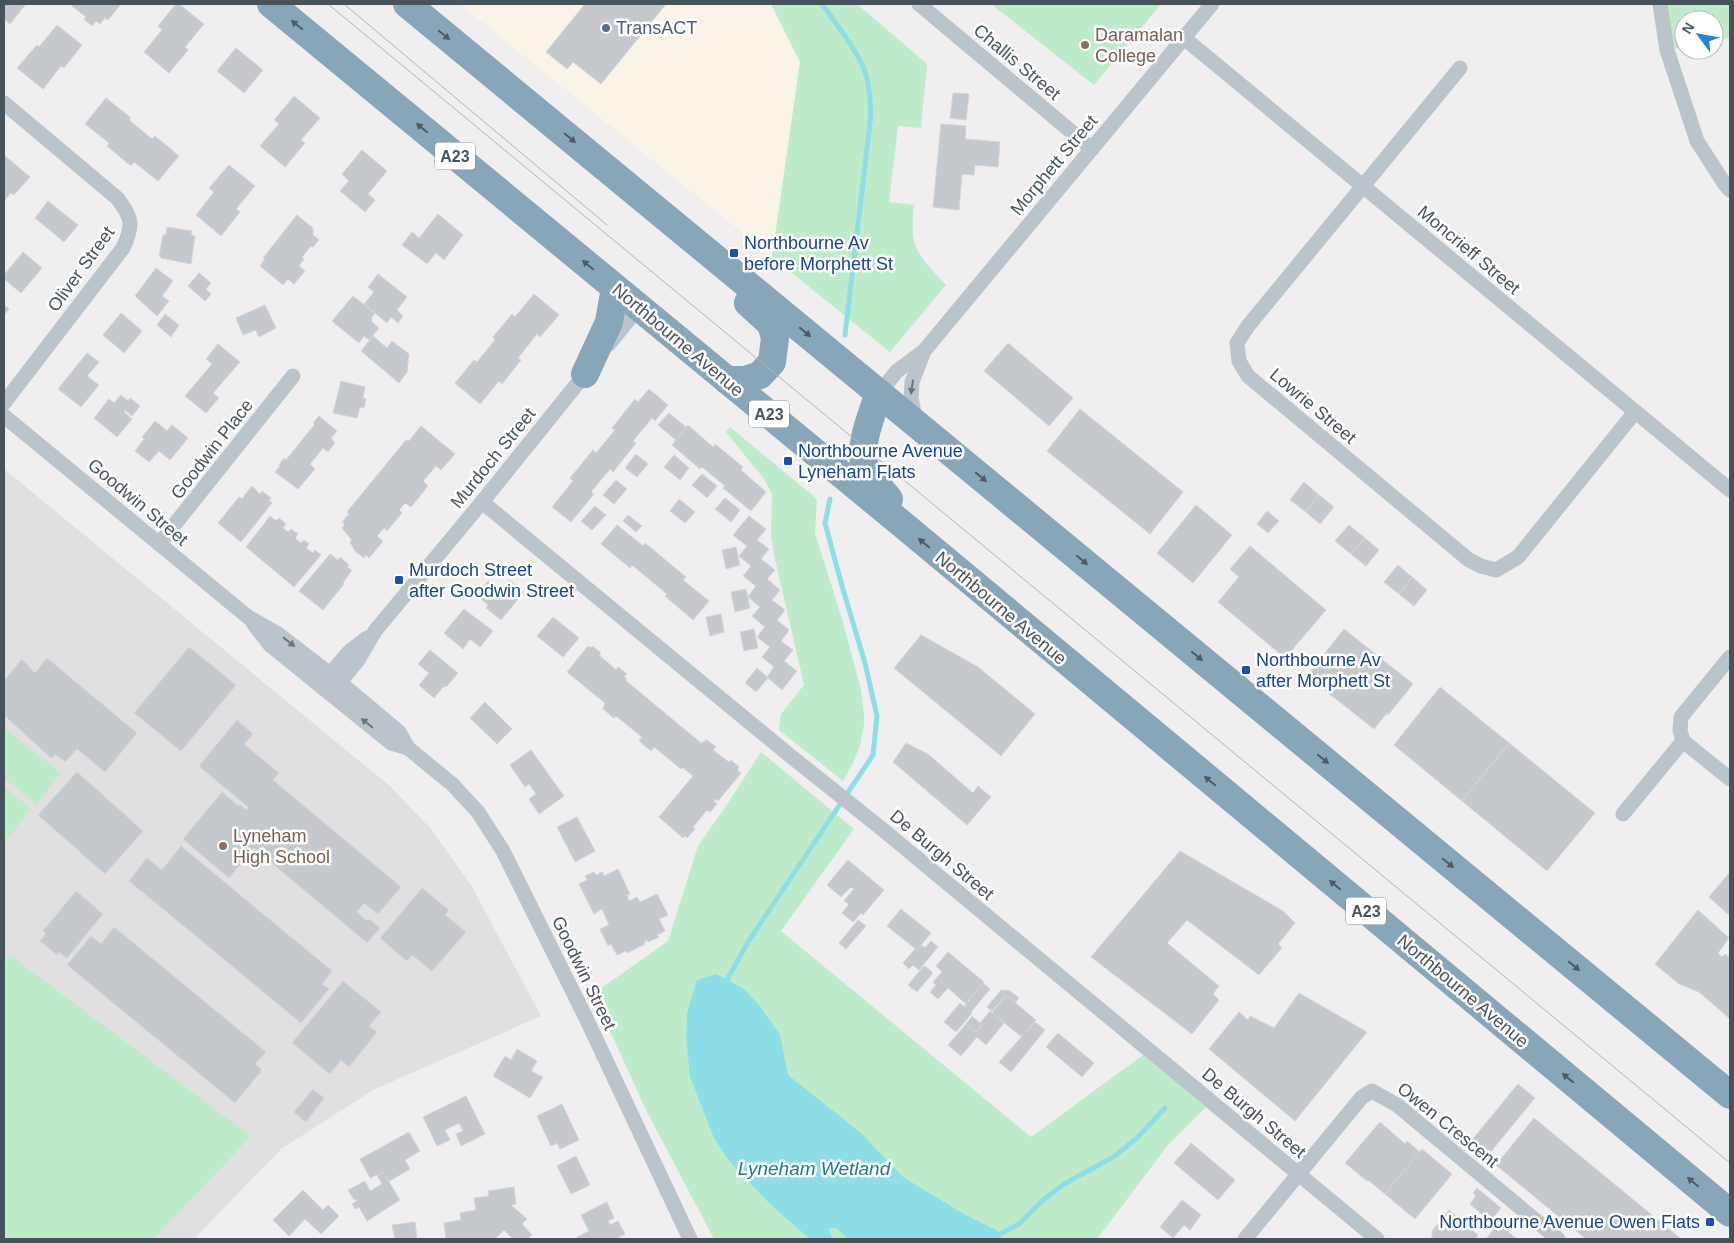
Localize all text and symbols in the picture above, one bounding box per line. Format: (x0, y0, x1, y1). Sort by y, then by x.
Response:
north arrow (1674, 10, 1724, 60)
place label: TransACT (616, 18, 697, 38)
one-way arrow (291, 19, 304, 30)
street label: Challis Street (970, 20, 1064, 104)
text: N (1679, 20, 1697, 37)
marker: TransACT (600, 22, 612, 34)
place label: Daramalan College (1095, 25, 1183, 66)
one-way arrow (438, 29, 451, 40)
marker: Daramalan College (1079, 39, 1091, 51)
street label: Morphett Street (1006, 111, 1102, 219)
one-way arrow (416, 123, 429, 134)
one-way arrow (564, 132, 576, 143)
road number: A23 (435, 142, 475, 170)
street label: Moncrieff Street (1414, 202, 1524, 298)
street label: Oliver Street (44, 223, 118, 315)
place label: Northbourne Av before Morphett St (744, 233, 893, 274)
marker: Northbourne Av before Morphett St (728, 247, 740, 259)
one-way arrow (582, 260, 595, 271)
street label: Northbourne Avenue (608, 279, 748, 401)
one-way arrow (798, 327, 811, 338)
street label: Lowrie Street (1266, 364, 1360, 448)
one-way arrow (908, 379, 916, 395)
street label: Goodwin Place (167, 395, 257, 503)
road number: A23 (749, 400, 789, 428)
street label: Murdoch Street (447, 404, 539, 512)
place label: Northbourne Avenue Lyneham Flats (798, 441, 963, 482)
street label: Goodwin Street (84, 454, 192, 550)
marker: Northbourne Avenue Lyneham Flats (782, 455, 794, 467)
one-way arrow (974, 472, 987, 483)
one-way arrow (918, 538, 930, 549)
street label: Northbourne Avenue (931, 547, 1071, 669)
one-way arrow (1075, 555, 1088, 566)
place label: Murdoch Street after Goodwin Street (409, 560, 574, 601)
marker: Murdoch Street after Goodwin Street (393, 574, 405, 586)
one-way arrow (282, 637, 295, 648)
one-way arrow (1191, 650, 1203, 662)
place label: Northbourne Av after Morphett St (1256, 650, 1390, 691)
marker: Northbourne Av after Morphett St (1240, 664, 1252, 676)
one-way arrow (361, 718, 373, 729)
one-way arrow (1316, 754, 1329, 765)
one-way arrow (1203, 776, 1216, 787)
street label: De Burgh Street (886, 806, 998, 904)
place label: Lyneham High School (233, 826, 330, 867)
marker: Lyneham High School (217, 840, 229, 852)
one-way arrow (1442, 857, 1455, 868)
one-way arrow (1329, 879, 1341, 891)
road number: A23 (1346, 898, 1386, 924)
street label: Goodwin Street (548, 913, 620, 1033)
street label: Northbourne Avenue (1393, 930, 1533, 1052)
one-way arrow (1567, 960, 1579, 972)
street label: De Burgh Street (1198, 1064, 1310, 1162)
one-way arrow (1562, 1072, 1574, 1084)
street label: Owen Crescent (1393, 1078, 1503, 1172)
water label: Lyneham Wetland (738, 1158, 892, 1179)
one-way arrow (1686, 1176, 1699, 1187)
place label: Northbourne Avenue Owen Flats (1439, 1212, 1700, 1232)
marker: Northbourne Avenue Owen Flats (1704, 1216, 1716, 1228)

